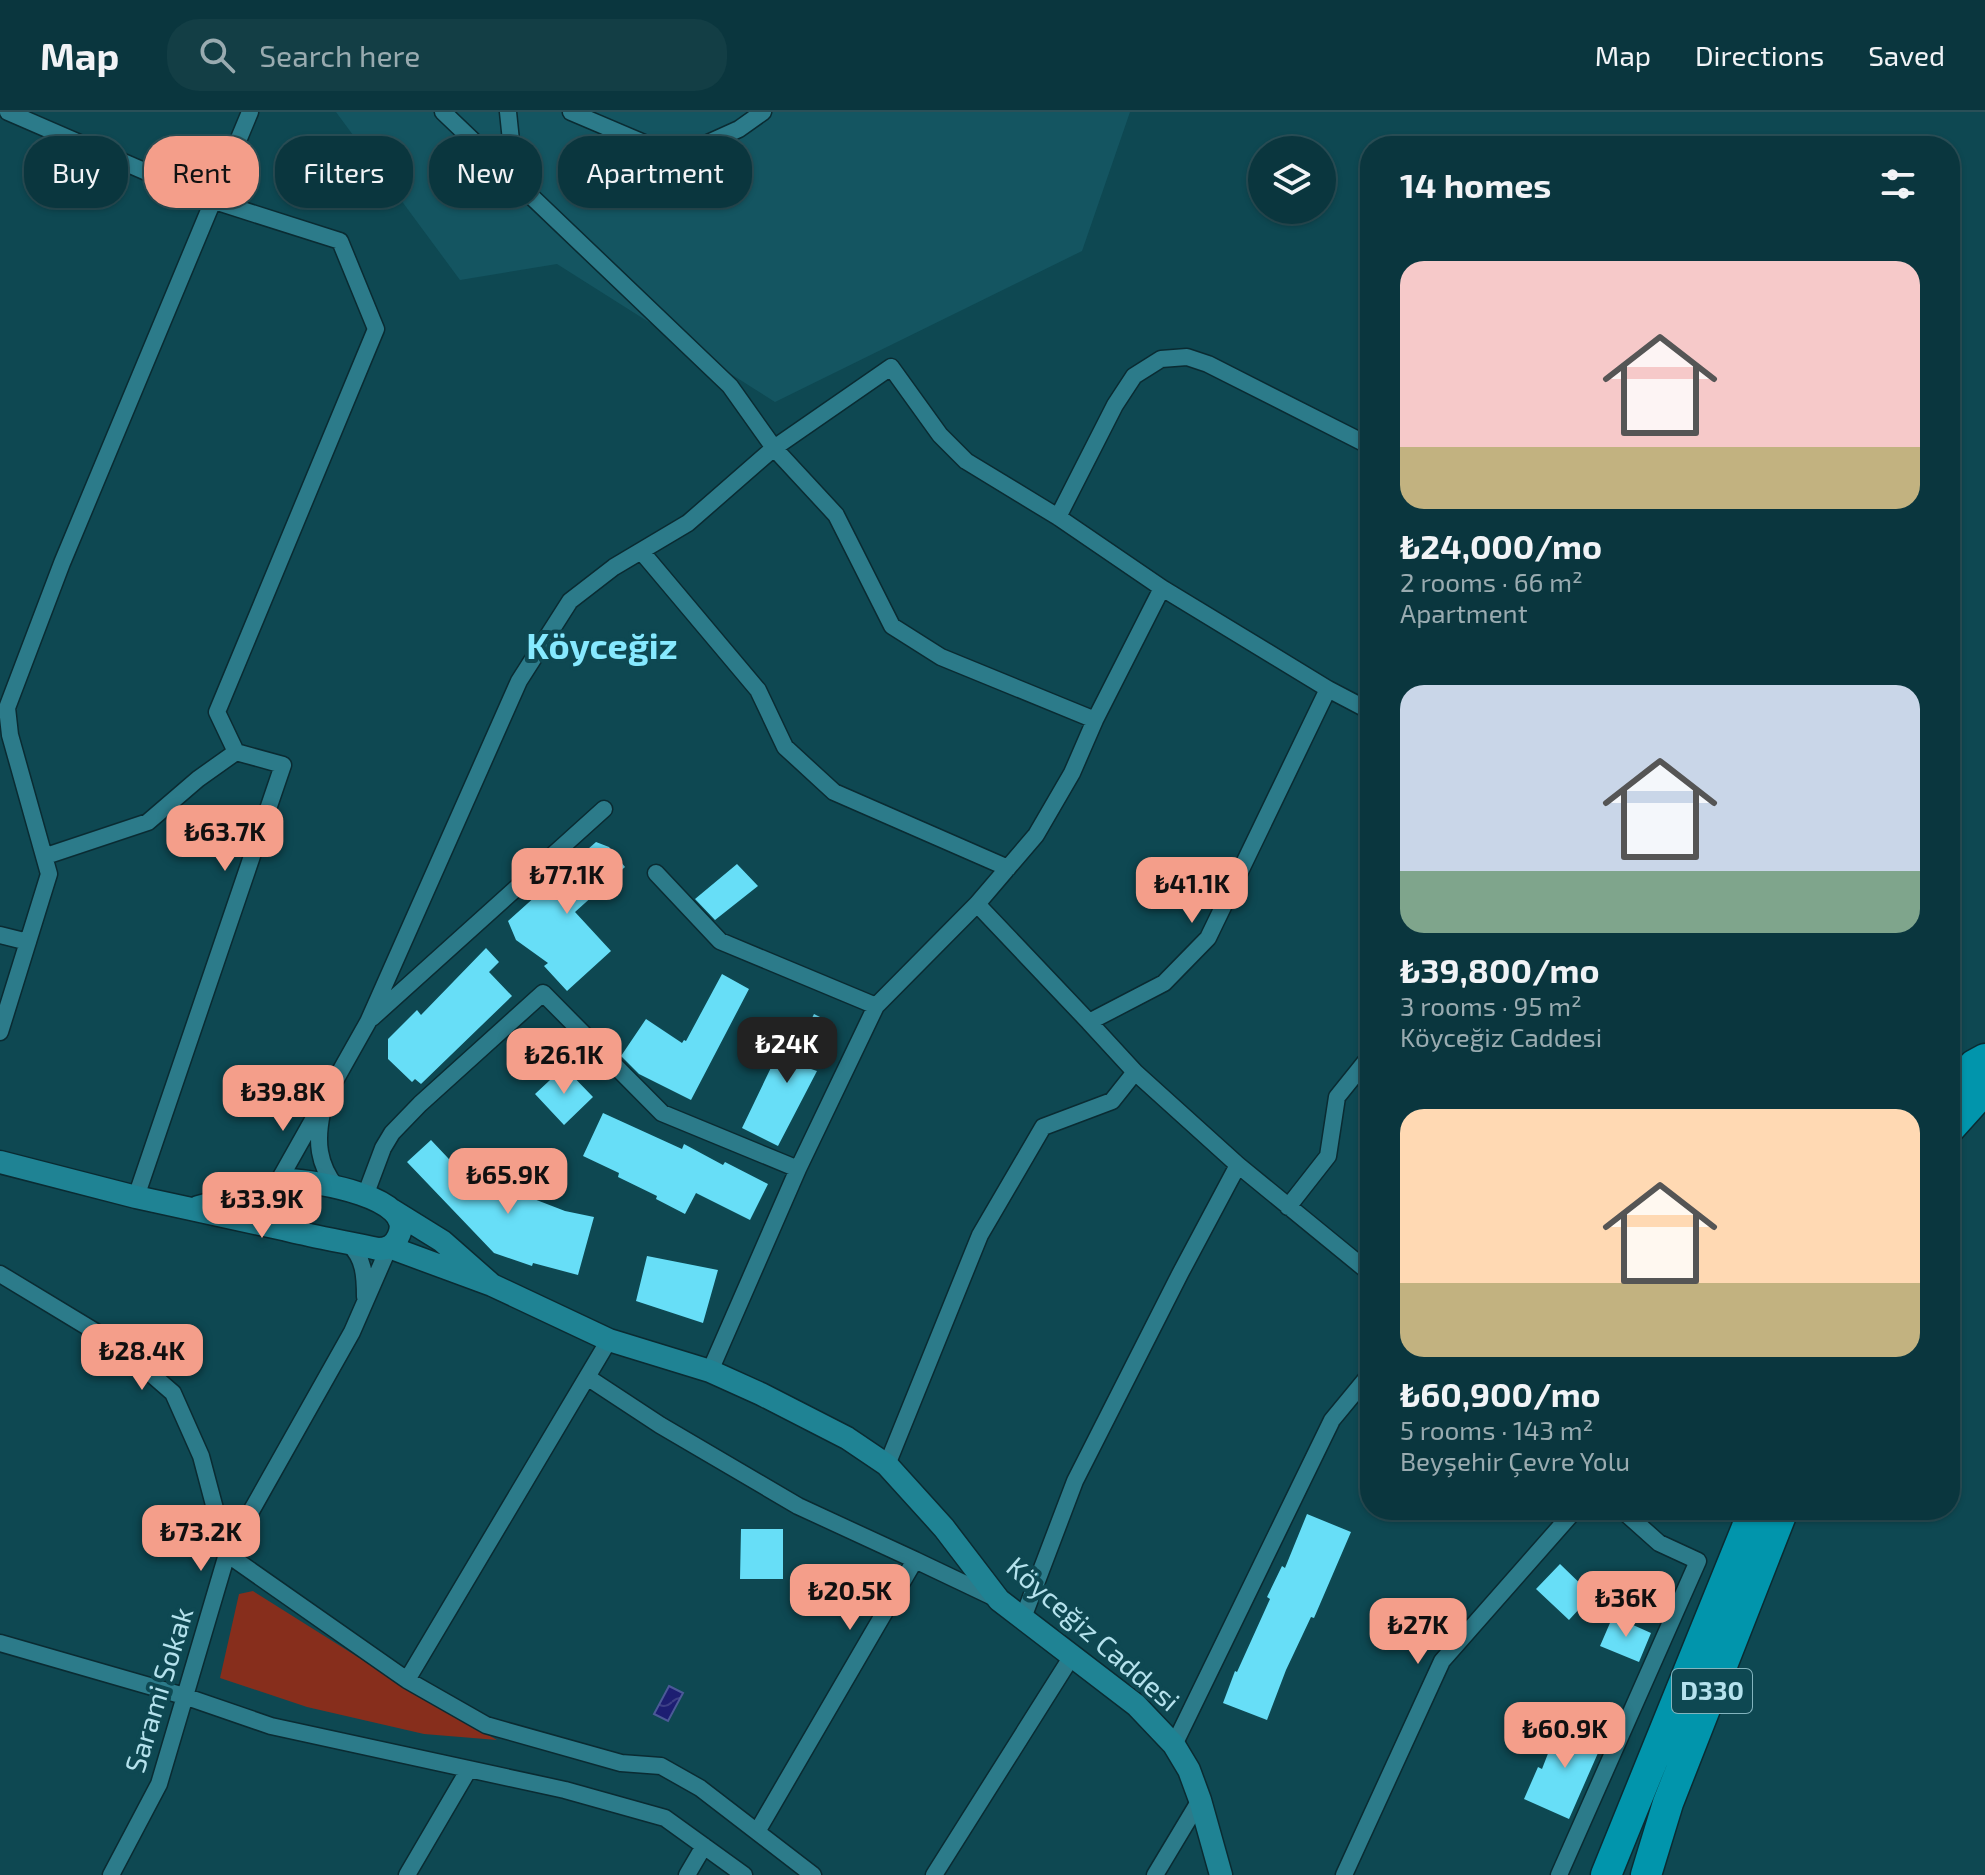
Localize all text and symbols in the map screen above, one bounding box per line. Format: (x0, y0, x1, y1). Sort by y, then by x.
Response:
search box (167, 19, 727, 91)
text: Map (40, 32, 119, 78)
icon: search (195, 33, 239, 77)
text: Search here (259, 37, 420, 73)
text: Map (1595, 38, 1651, 72)
text: Directions (1695, 38, 1824, 72)
text: Saved (1868, 38, 1945, 72)
chip: Buy (24, 136, 128, 208)
chip: Rent (144, 136, 259, 208)
chip: Filters (275, 136, 413, 208)
chip: New (429, 136, 542, 208)
chip: Apartment (558, 136, 752, 208)
map controls (1248, 136, 1336, 224)
button: layers (1248, 136, 1336, 224)
icon: filters (1876, 162, 1920, 206)
text: 14 homes (1400, 164, 1551, 205)
icon: home (1588, 313, 1732, 457)
text: ₺24,000/mo (1400, 525, 1602, 566)
text: 2 rooms · 66 m² (1400, 566, 1583, 597)
text: Apartment (1400, 597, 1528, 628)
district label: Köyceğiz (526, 623, 678, 667)
icon: home (1588, 737, 1732, 881)
pin: ₺63.7K (160, 805, 290, 873)
text: ₺63.7K (184, 815, 266, 846)
pin: ₺77.1K (502, 848, 632, 916)
pin: ₺41.1K (1127, 857, 1257, 925)
text: ₺77.1K (530, 858, 604, 889)
text: ₺41.1K (1154, 867, 1230, 898)
text: ₺39,800/mo (1400, 949, 1600, 990)
text: 3 rooms · 95 m² (1400, 990, 1582, 1021)
pin: ₺24K (740, 1017, 834, 1085)
text: Köyceğiz Caddesi (1400, 1021, 1602, 1052)
text: ₺24K (755, 1027, 819, 1058)
pin: ₺26.1K (499, 1028, 629, 1096)
text: ₺26.1K (525, 1038, 603, 1069)
pin: ₺39.8K (218, 1065, 348, 1133)
text: ₺39.8K (241, 1075, 325, 1106)
pin: ₺65.9K (443, 1148, 573, 1216)
text: ₺65.9K (466, 1158, 550, 1189)
icon: home (1588, 1161, 1732, 1305)
pin: ₺33.9K (197, 1172, 327, 1240)
text: ₺33.9K (220, 1182, 304, 1213)
pin: ₺28.4K (77, 1324, 207, 1392)
text: ₺28.4K (99, 1334, 185, 1365)
text: ₺60,900/mo (1400, 1373, 1601, 1414)
text: 5 rooms · 143 m² (1400, 1414, 1593, 1445)
text: Beyşehir Çevre Yolu (1400, 1445, 1630, 1476)
pin: ₺73.2K (136, 1505, 266, 1573)
text: ₺73.2K (160, 1515, 242, 1546)
street label: Köyceğiz Caddesi (1000, 1549, 1187, 1718)
pin: ₺20.5K (785, 1564, 915, 1632)
pin: ₺36K (1579, 1571, 1673, 1639)
text: ₺20.5K (808, 1574, 892, 1605)
text: ₺36K (1595, 1581, 1657, 1612)
pin: ₺27K (1371, 1598, 1465, 1666)
street label: Sarami Sokak (117, 1603, 199, 1776)
text: ₺27K (1388, 1608, 1448, 1639)
road number: D330 (1672, 1669, 1752, 1713)
pin: ₺60.9K (1500, 1702, 1630, 1770)
text: ₺60.9K (1522, 1712, 1608, 1743)

